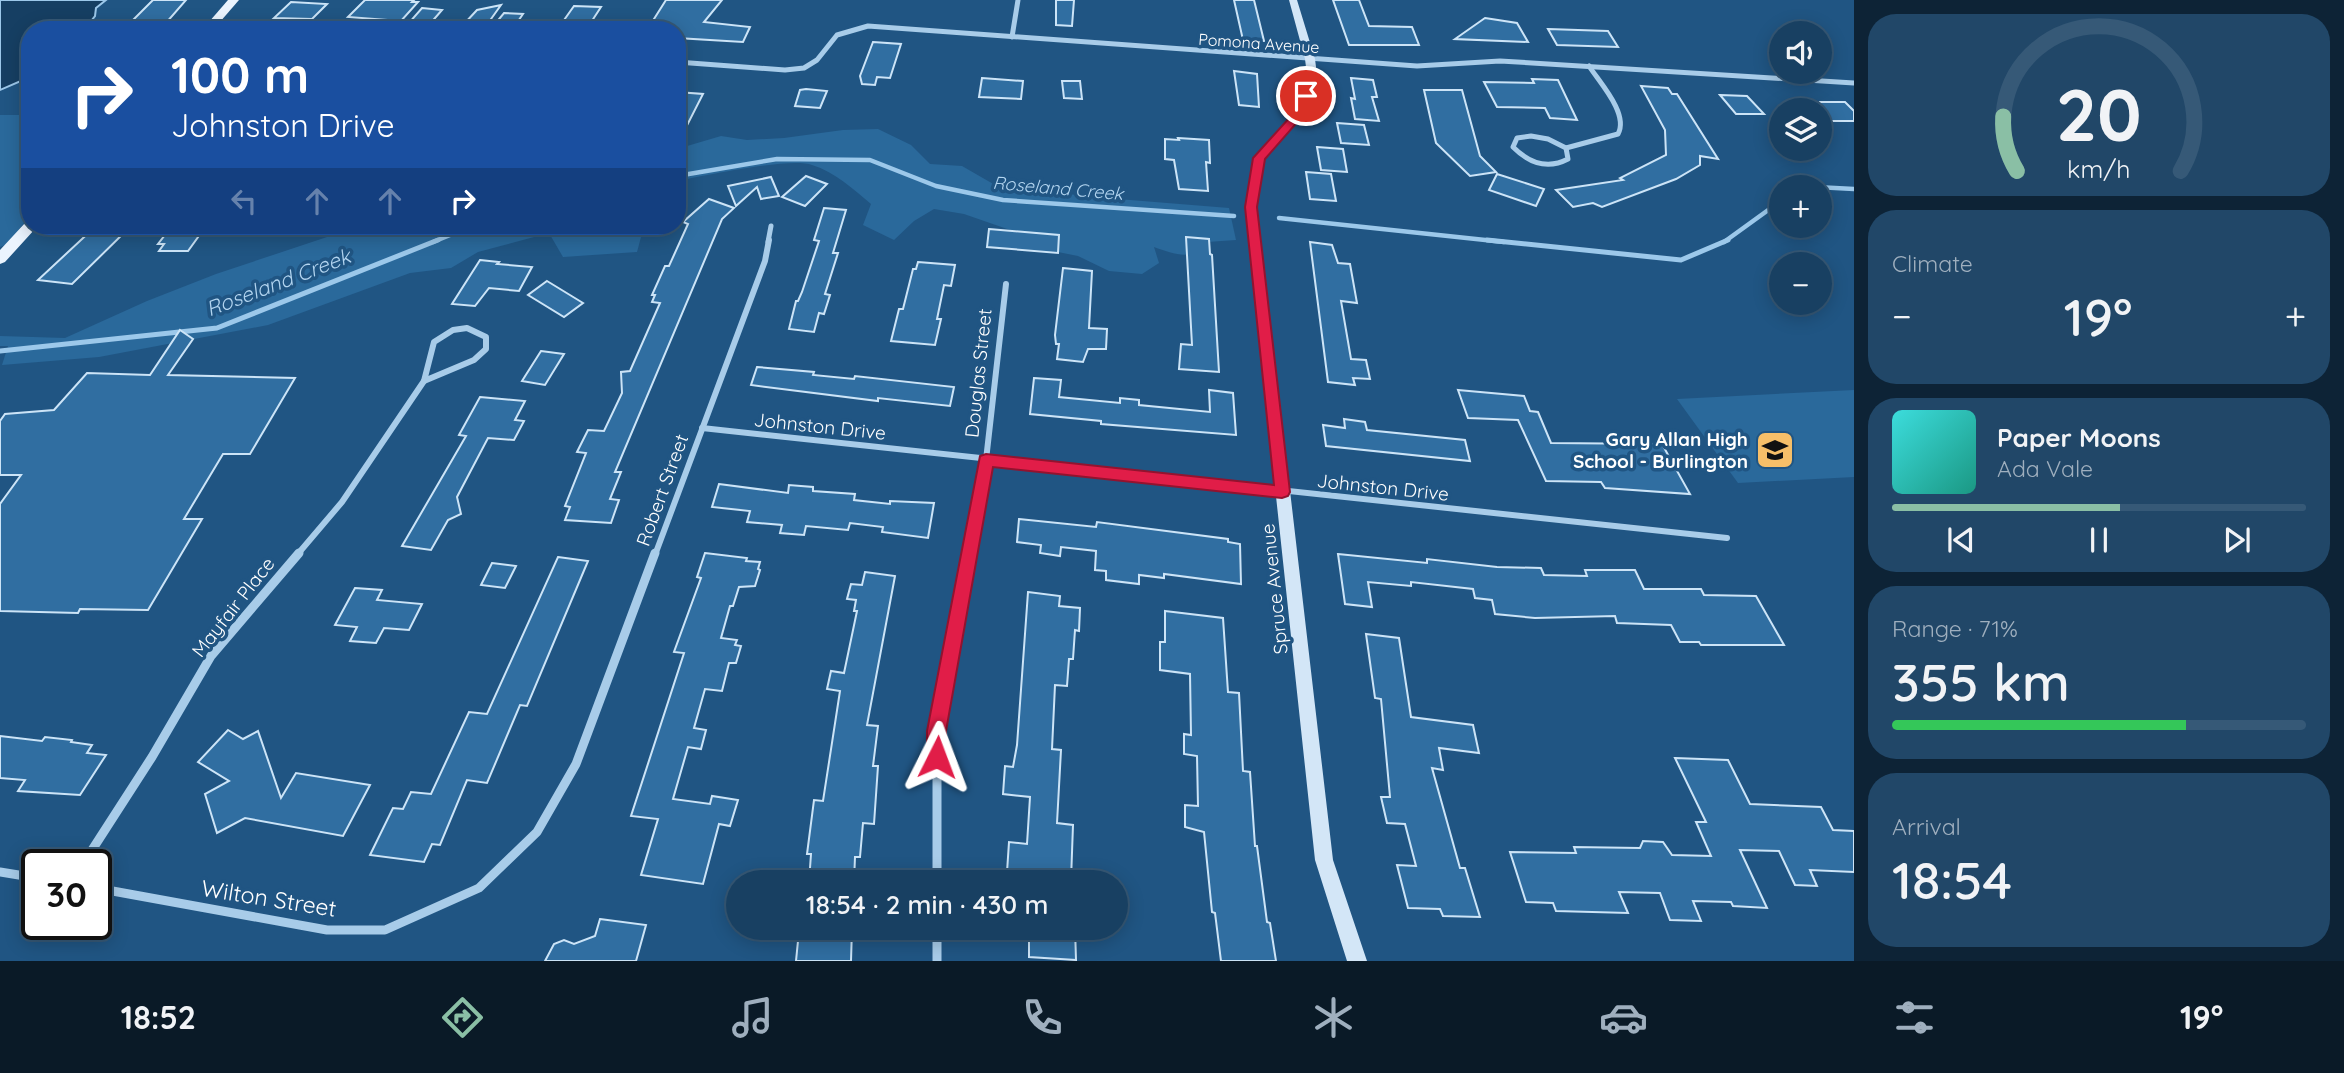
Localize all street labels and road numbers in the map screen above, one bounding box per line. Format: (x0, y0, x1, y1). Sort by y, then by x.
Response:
street label: Pomona Avenue (1198, 29, 1320, 57)
street label: Douglas Street (959, 307, 997, 439)
street label: Johnston Drive (753, 407, 887, 445)
street label: Robert Street (631, 431, 693, 549)
street label: Johnston Drive (1316, 468, 1450, 506)
street label: Spruce Avenue (1255, 523, 1293, 655)
street label: Mayfair Place (186, 552, 280, 662)
street label: Wilton Street (199, 873, 339, 923)

